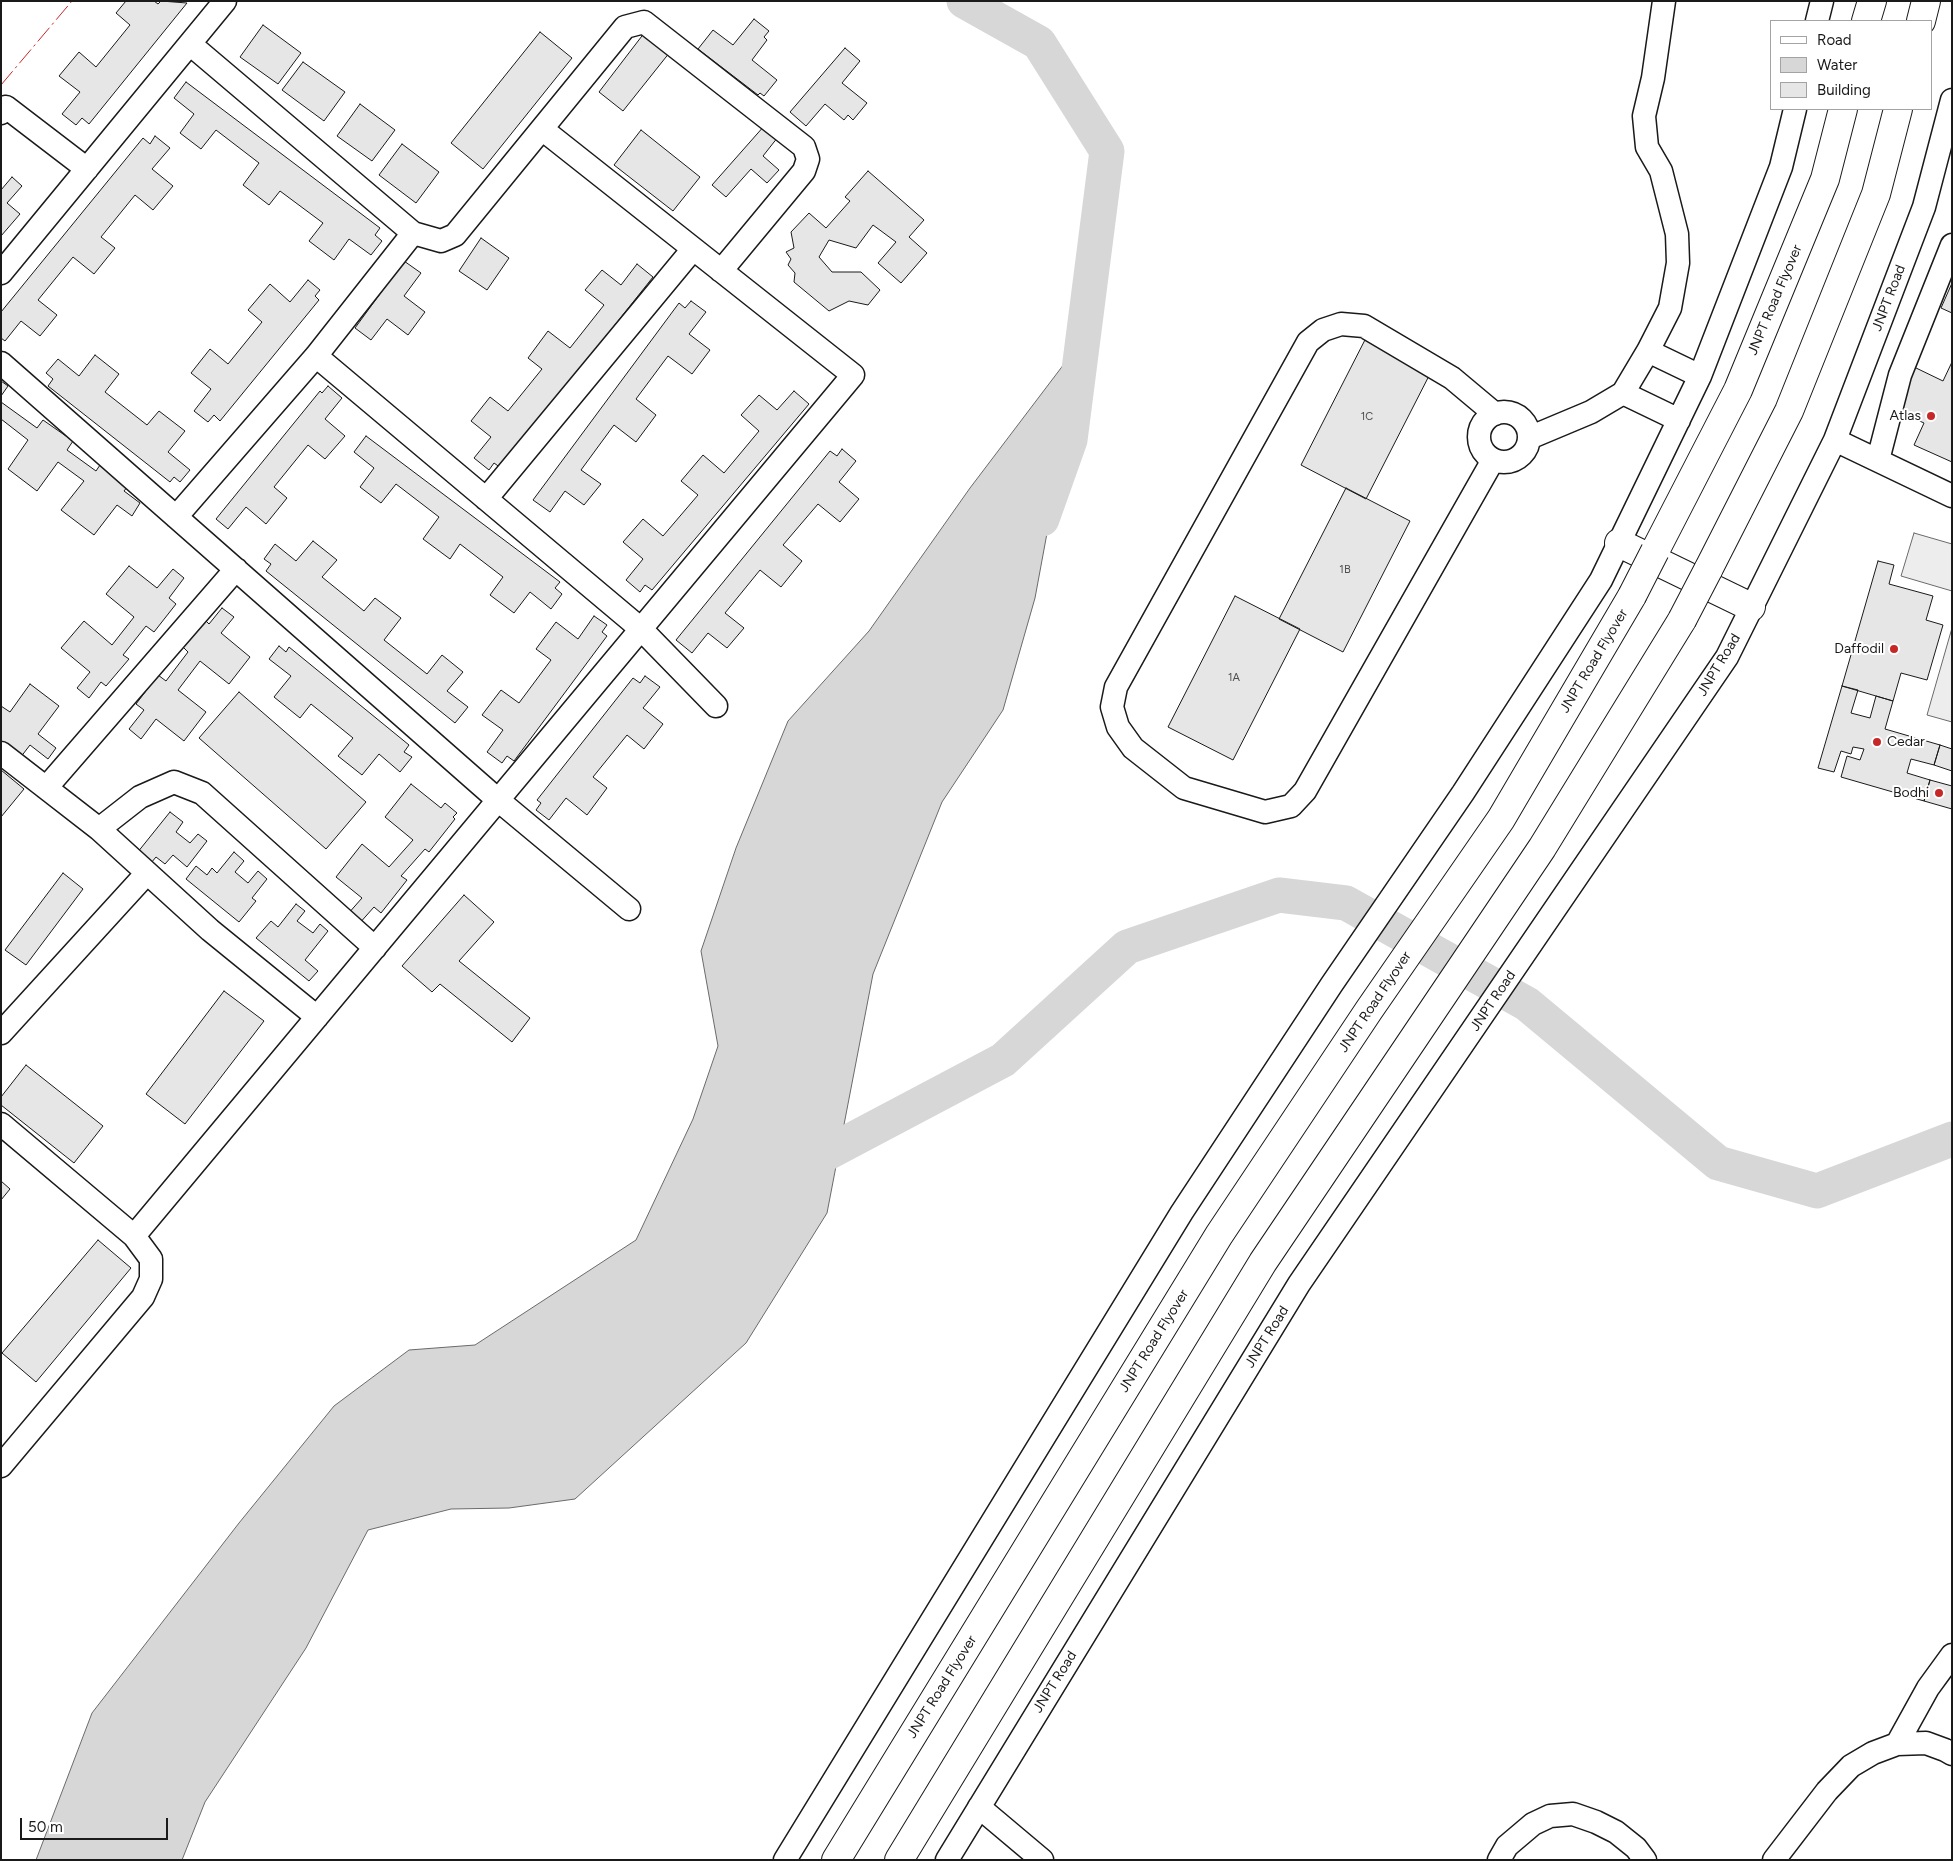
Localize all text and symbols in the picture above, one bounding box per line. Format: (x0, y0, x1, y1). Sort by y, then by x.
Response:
legend (1770, 20, 1933, 110)
text: Road (1817, 31, 1852, 49)
text: Water (1817, 56, 1857, 74)
text: Building (1817, 81, 1871, 99)
street label: JNPT Road Flyover (1744, 242, 1806, 358)
street label: JNPT Road (1869, 263, 1909, 333)
place label: Atlas (1889, 408, 1921, 424)
house number: 1C (1361, 410, 1373, 424)
marker: Atlas (1925, 410, 1937, 422)
house number: 1B (1339, 563, 1351, 577)
street label: JNPT Road Flyover (1556, 606, 1632, 716)
street label: JNPT Road (1694, 631, 1744, 699)
place label: Daffodil (1834, 641, 1884, 657)
marker: Daffodil (1888, 643, 1900, 655)
house number: 1A (1228, 671, 1240, 685)
place label: Cedar (1887, 734, 1925, 750)
marker: Cedar (1871, 736, 1883, 748)
place label: Bodhi (1893, 785, 1929, 801)
marker: Bodhi (1933, 787, 1945, 799)
street label: JNPT Road Flyover (1335, 948, 1415, 1056)
street label: JNPT Road (1467, 967, 1519, 1035)
street label: JNPT Road Flyover (1116, 1286, 1192, 1396)
street label: JNPT Road (1241, 1303, 1293, 1371)
street label: JNPT Road Flyover (904, 1632, 980, 1742)
street label: JNPT Road (1029, 1648, 1081, 1716)
scale bar (22, 1808, 170, 1840)
text: 50 m (28, 1818, 63, 1836)

